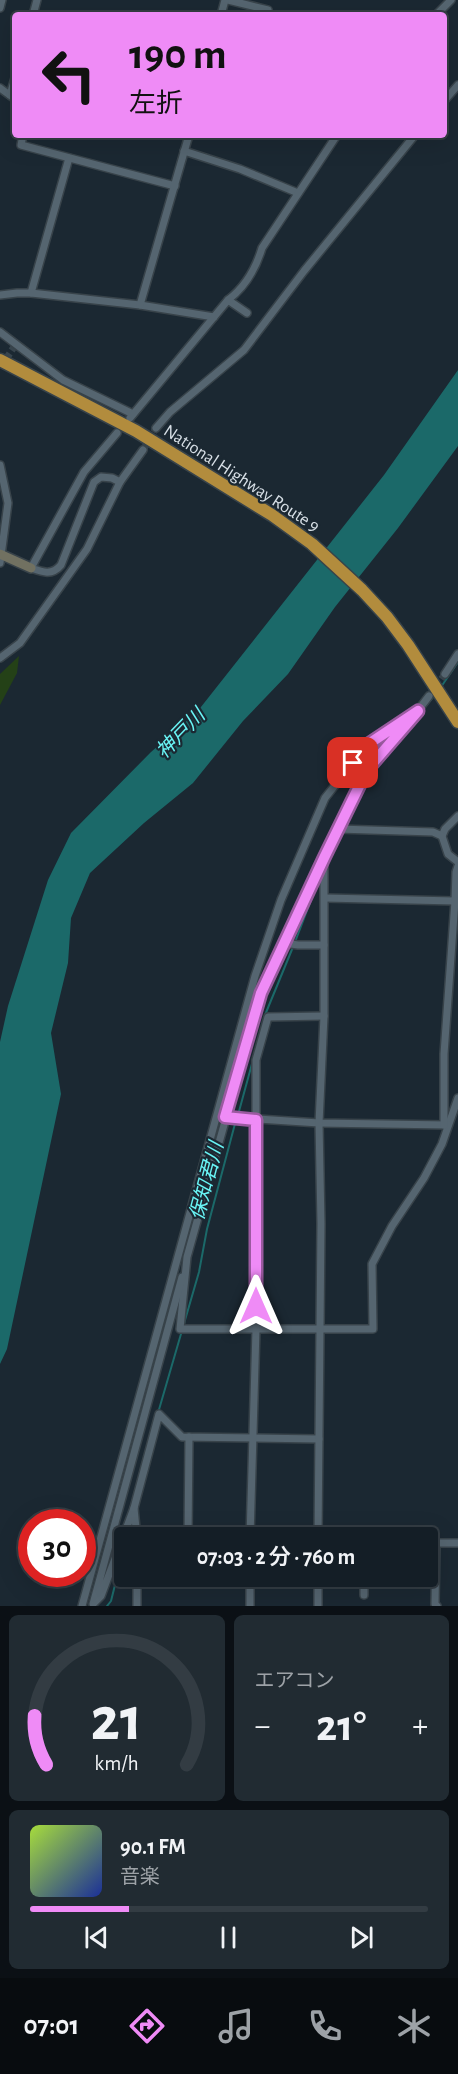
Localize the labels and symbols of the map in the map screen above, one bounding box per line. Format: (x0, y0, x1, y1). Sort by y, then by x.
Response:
street label: National Highway Route 9 (160, 422, 323, 536)
water label: 神戸川 (152, 703, 210, 762)
pin (327, 737, 378, 788)
water label: 保知君川 (186, 1138, 227, 1222)
position arrow (224, 1274, 288, 1338)
speed limit sign: 30 (18, 1509, 96, 1587)

